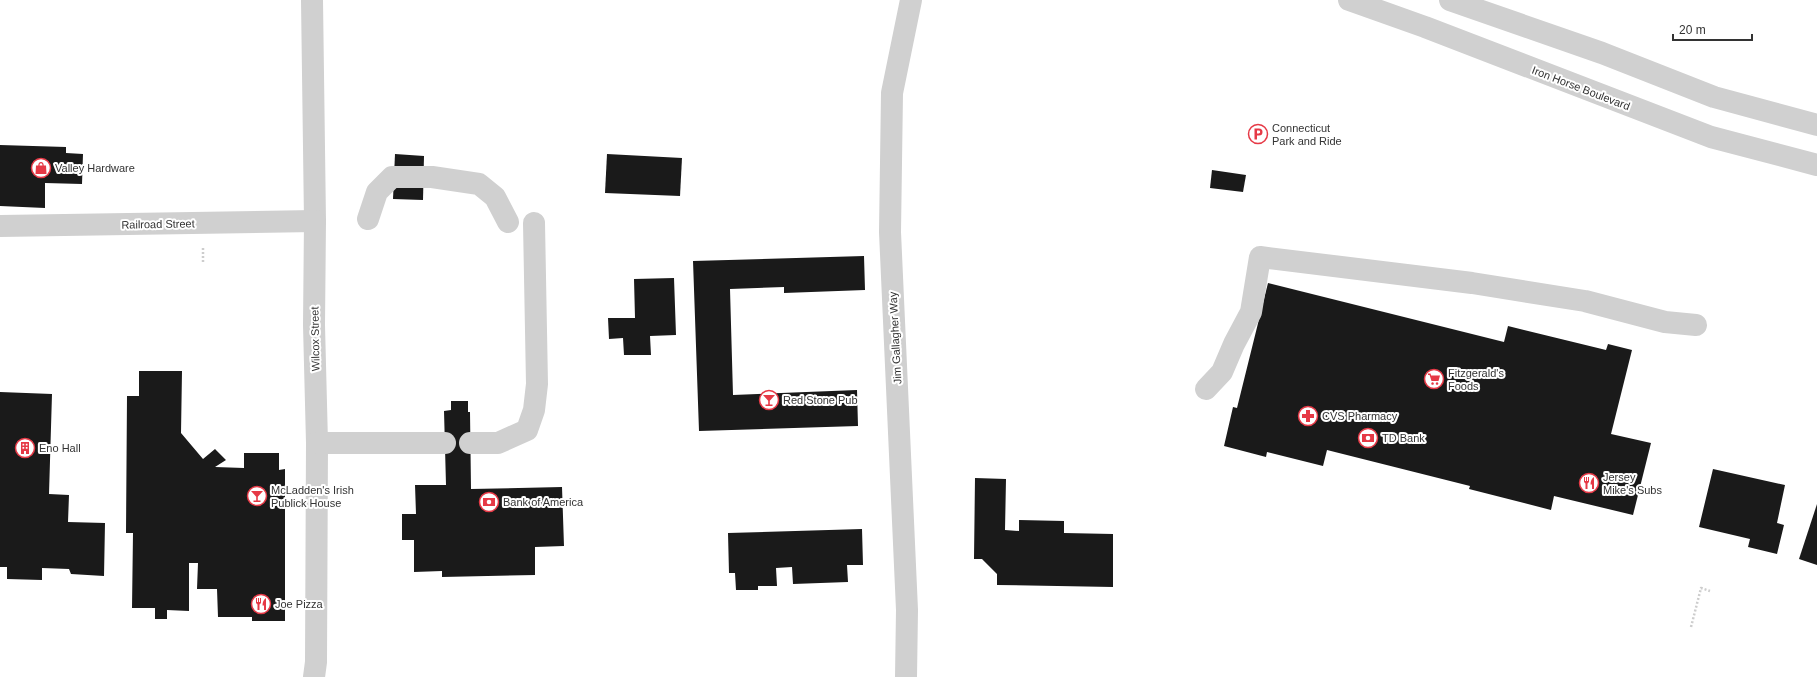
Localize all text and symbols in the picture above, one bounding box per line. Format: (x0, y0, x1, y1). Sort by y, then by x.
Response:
scale bar (1673, 16, 1752, 42)
text: 20 m (1679, 23, 1706, 37)
street label: Iron Horse Boulevard (1530, 64, 1632, 112)
place label: Connecticut Park and Ride (1272, 122, 1342, 147)
parking icon: Connecticut Park and Ride (1247, 123, 1269, 145)
shop icon: Valley Hardware (30, 157, 52, 179)
place label: Valley Hardware (55, 162, 135, 174)
street label: Railroad Street (121, 217, 195, 231)
street label: Jim Gallagher Way (887, 291, 903, 385)
street label: Wilcox Street (308, 307, 322, 371)
place label: Fitzgerald's Foods (1448, 367, 1504, 392)
supermarket icon: Fitzgerald's Foods (1423, 368, 1445, 390)
bar icon: Red Stone Pub (758, 389, 780, 411)
place label: Red Stone Pub (783, 394, 858, 406)
pharmacy icon: CVS Pharmacy (1297, 405, 1319, 427)
place label: CVS Pharmacy (1322, 410, 1398, 422)
bank icon: TD Bank (1357, 427, 1379, 449)
place label: TD Bank (1382, 432, 1425, 444)
building icon: Eno Hall (14, 437, 36, 459)
place label: Eno Hall (39, 442, 81, 454)
place label: Jersey Mike's Subs (1603, 471, 1662, 496)
restaurant icon: Jersey Mike's Subs (1578, 472, 1600, 494)
place label: McLadden's Irish Publick House (271, 484, 354, 509)
bar icon: McLadden's Irish Publick House (246, 485, 268, 507)
bank icon: Bank of America (478, 491, 500, 513)
place label: Bank of America (503, 496, 584, 508)
restaurant icon: Joe Pizza (250, 593, 272, 615)
place label: Joe Pizza (275, 598, 324, 610)

